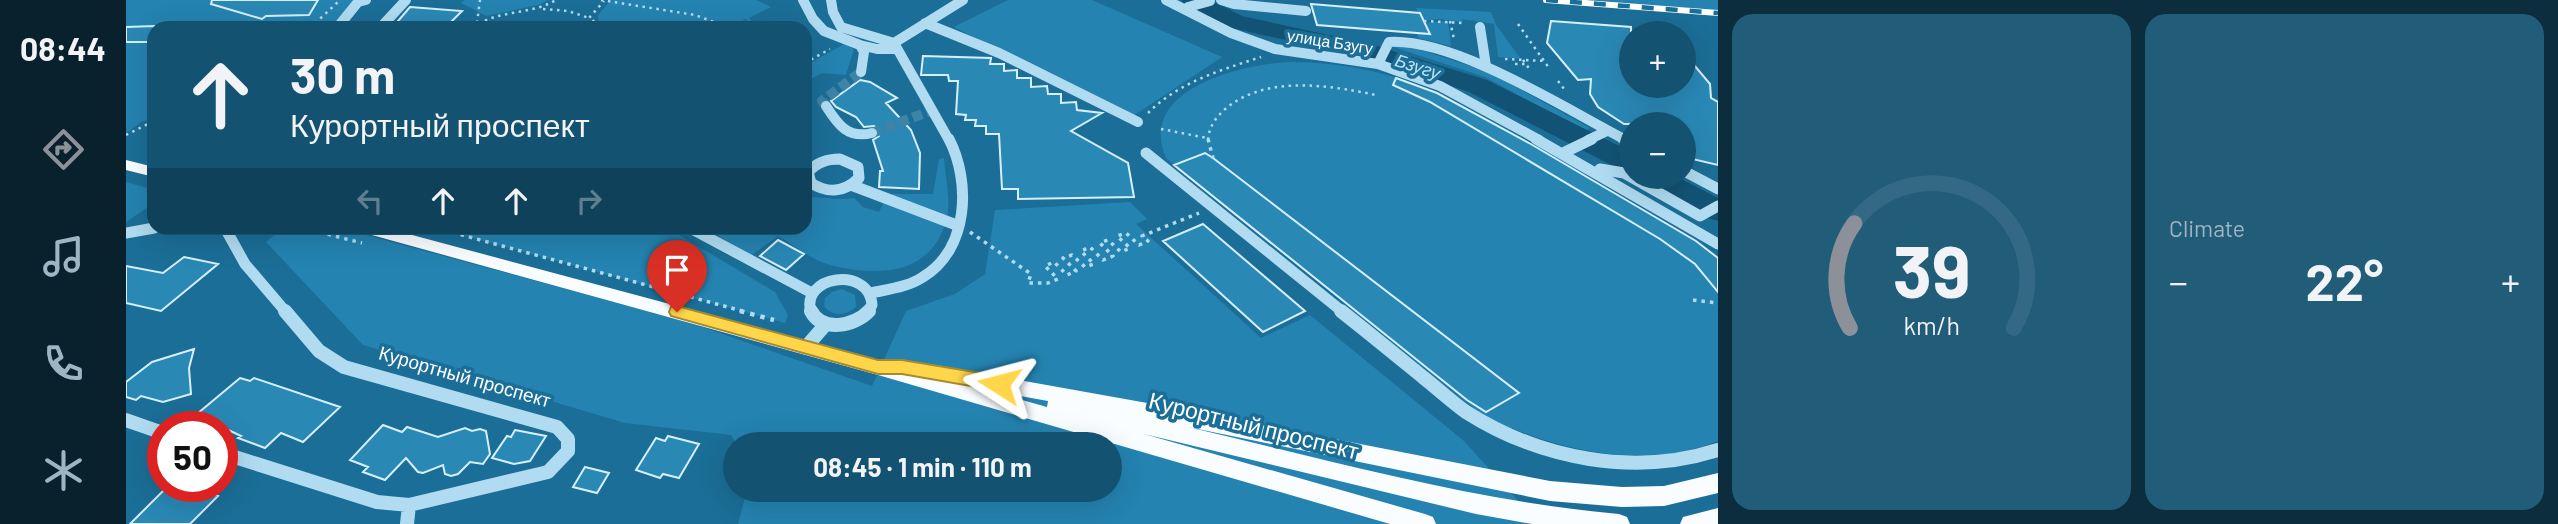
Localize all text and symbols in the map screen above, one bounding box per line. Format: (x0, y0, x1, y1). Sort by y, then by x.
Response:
map controls (1619, 21, 1696, 189)
button: + (1619, 21, 1696, 98)
street label: улица Бзугу (1286, 25, 1374, 57)
text: 08:44 (20, 29, 106, 67)
text: 30 m (290, 45, 395, 104)
water label: Бзугу (1393, 48, 1444, 84)
icon: ahead (175, 49, 266, 140)
text: Курортный проспект (290, 105, 590, 143)
button: − (1619, 112, 1696, 189)
icon: directions (39, 125, 88, 174)
icon: left (351, 182, 389, 220)
icon: ahead (424, 182, 462, 220)
icon: ahead (497, 182, 535, 220)
icon: right (570, 182, 608, 220)
text: Climate (2169, 214, 2245, 242)
text: 39 (1893, 225, 1970, 313)
icon: music (39, 232, 88, 281)
pin (647, 240, 707, 312)
text: 22° (2306, 249, 2383, 311)
icon: arrive (658, 251, 696, 289)
text: − (2169, 258, 2188, 304)
text: + (2501, 258, 2520, 304)
text: km/h (1903, 310, 1960, 340)
icon: phone (39, 339, 88, 388)
street label: Курортный проспект (376, 340, 554, 412)
position arrow (962, 347, 1036, 421)
street label: Курортный проспект (1146, 385, 1362, 465)
speed limit sign: 50 (147, 411, 238, 502)
icon: climate (39, 446, 88, 495)
text: 08:45 · 1 min · 110 m (813, 451, 1032, 482)

